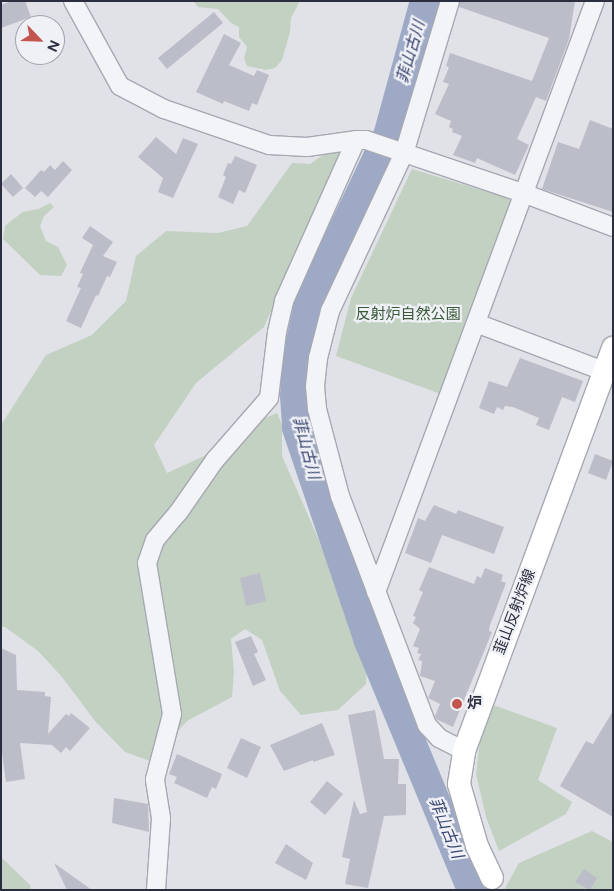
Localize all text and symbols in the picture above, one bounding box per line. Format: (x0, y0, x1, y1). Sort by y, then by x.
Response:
north arrow (15, 15, 65, 65)
water label: 菲山古川 (393, 19, 429, 85)
text: N (43, 37, 63, 54)
park label: 反射炉自然公園 (356, 306, 460, 324)
water label: 菲山古川 (288, 415, 324, 481)
street label: 韮山反射炉線 (490, 567, 540, 657)
place label: 炉 (467, 695, 482, 713)
marker: 炉 (451, 698, 463, 710)
water label: 菲山古川 (425, 795, 467, 861)

